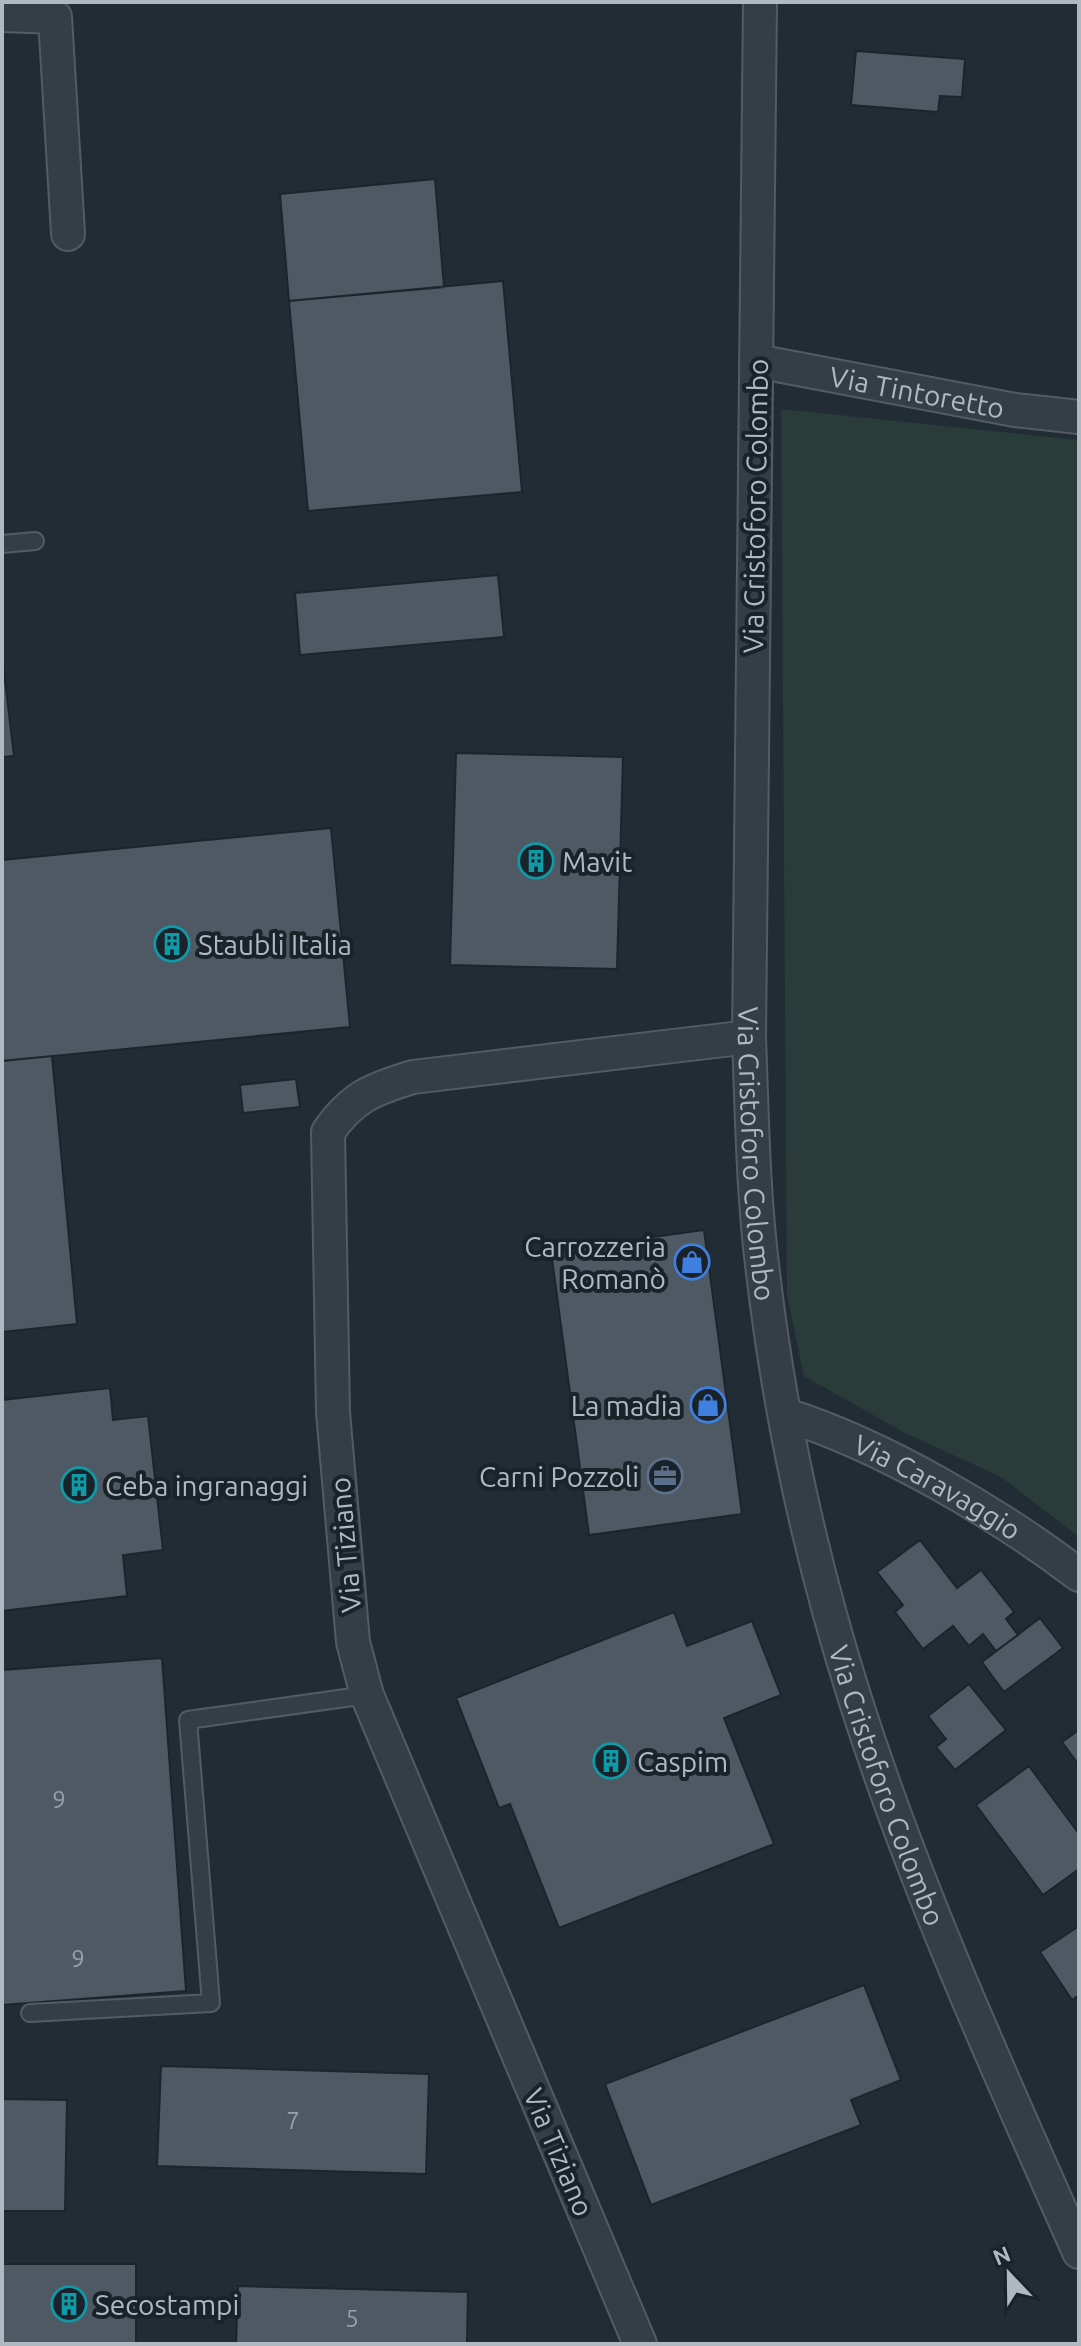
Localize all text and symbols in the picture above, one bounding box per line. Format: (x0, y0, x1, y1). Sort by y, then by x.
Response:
street label: Via Cristoforo Colombo (737, 358, 773, 654)
street label: Via Tintoretto (827, 360, 1007, 423)
building icon: Mavit (517, 842, 555, 880)
place label: Mavit (562, 846, 632, 877)
building icon: Staubli Italia (153, 925, 191, 963)
place label: Staubli Italia (198, 929, 352, 960)
street label: Via Cristoforo Colombo (733, 1006, 782, 1303)
place label: Carrozzeria Romanò (524, 1231, 666, 1294)
shop icon: Carrozzeria Romanò (673, 1243, 711, 1281)
shop icon: La madia (689, 1386, 727, 1424)
place label: La madia (571, 1390, 682, 1421)
street label: Via Caravaggio (849, 1428, 1027, 1545)
office icon: Carni Pozzoli (646, 1457, 684, 1495)
place label: Carni Pozzoli (479, 1461, 639, 1492)
building icon: Ceba ingranaggi (60, 1466, 98, 1504)
place label: Ceba ingranaggi (105, 1470, 308, 1501)
street label: Via Tiziano (324, 1476, 366, 1614)
street label: Via Cristoforo Colombo (824, 1641, 951, 1930)
building icon: Caspim (592, 1742, 630, 1780)
place label: Caspim (637, 1746, 728, 1777)
house number: 9 (52, 1786, 66, 1813)
house number: 9 (71, 1945, 85, 1972)
street label: Via Tiziano (518, 2083, 600, 2221)
house number: 7 (286, 2107, 300, 2134)
north arrow (969, 2234, 1049, 2314)
text: N (989, 2240, 1014, 2270)
building icon: Secostampi (50, 2285, 88, 2323)
place label: Secostampi (95, 2289, 239, 2320)
house number: 5 (345, 2305, 359, 2332)

